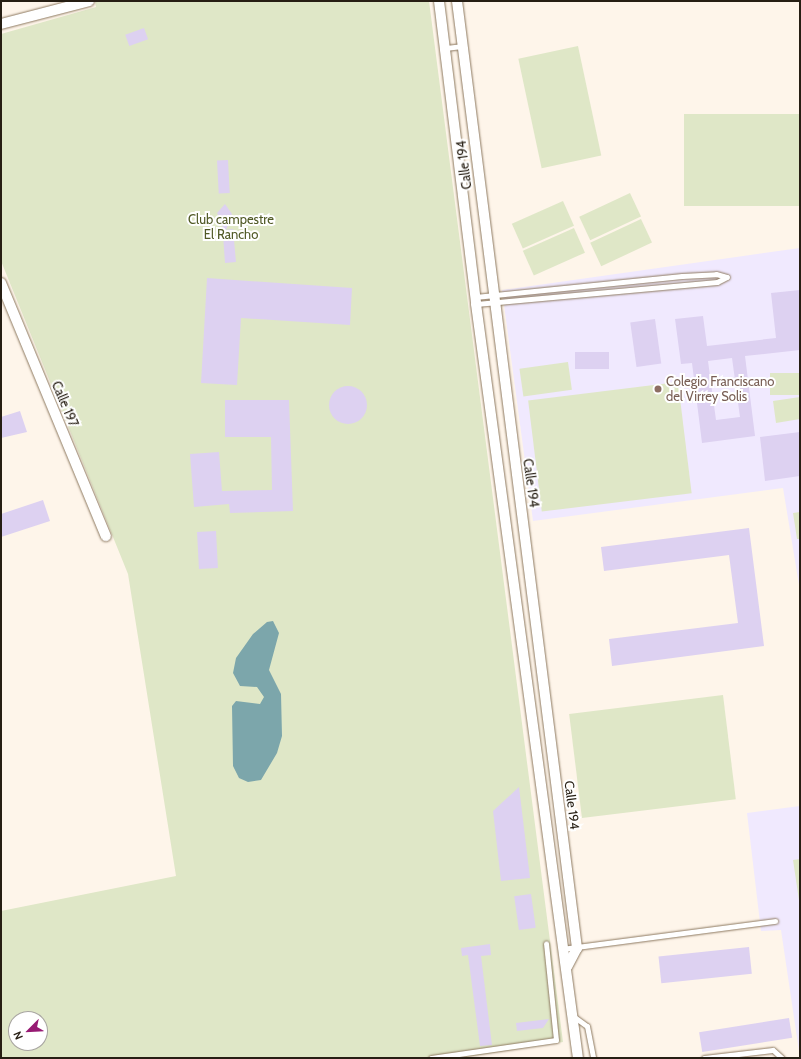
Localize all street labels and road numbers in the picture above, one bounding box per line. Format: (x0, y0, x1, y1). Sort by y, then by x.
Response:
street label: Calle 194 (453, 140, 475, 190)
street label: Calle 197 (48, 379, 82, 429)
street label: Calle 194 (520, 458, 542, 508)
street label: Calle 194 (561, 780, 583, 830)

